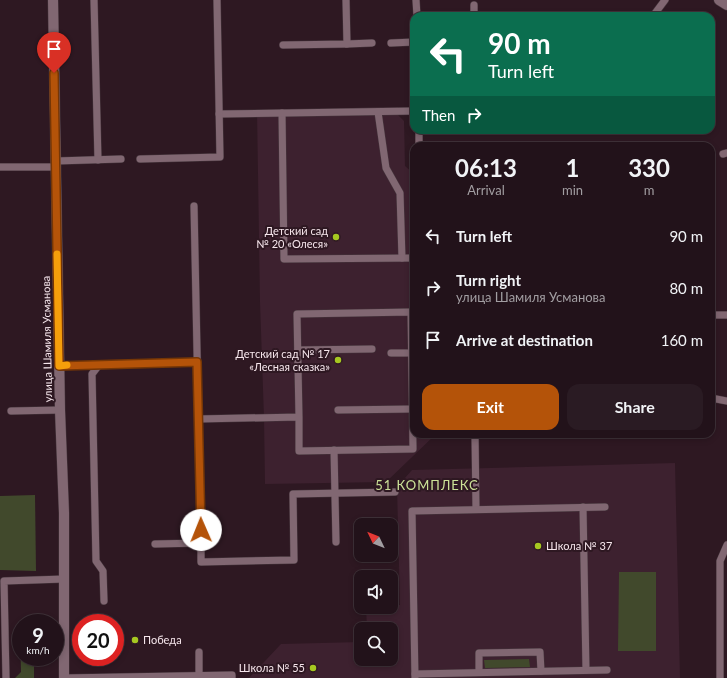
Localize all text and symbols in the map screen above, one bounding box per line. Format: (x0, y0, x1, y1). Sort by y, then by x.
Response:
text: 90 m (488, 26, 551, 60)
icon: left (422, 28, 474, 80)
pin (37, 32, 71, 73)
icon: arrive (43, 38, 65, 60)
text: Turn left (488, 60, 554, 82)
icon: right (463, 104, 485, 126)
text: Then (422, 106, 455, 124)
text: 06:13 (455, 153, 517, 182)
text: 1 (566, 153, 580, 182)
text: 330 (628, 153, 670, 182)
text: Arrival (467, 182, 505, 198)
text: min (562, 182, 583, 198)
text: m (644, 182, 654, 198)
place label: Детский сад № 20 «Олеся» (256, 224, 328, 250)
icon: left (422, 225, 444, 247)
text: Turn left (456, 227, 512, 245)
text: 90 m (669, 227, 703, 245)
marker: Детский сад № 20 «Олеся» (331, 232, 341, 242)
text: Turn right (456, 271, 521, 289)
street label: улица Шамиля Усманова (39, 276, 54, 402)
icon: right (422, 277, 444, 299)
text: 80 m (669, 279, 703, 297)
text: улица Шамиля Усманова (456, 289, 606, 305)
icon: arrive (422, 329, 444, 351)
text: Arrive at destination (456, 331, 593, 349)
text: 160 m (661, 331, 703, 349)
place label: Детский сад № 17 «Лесная сказка» (236, 347, 330, 373)
marker: Детский сад № 17 «Лесная сказка» (333, 355, 343, 365)
button: Exit (422, 384, 559, 430)
button: Share (567, 384, 703, 430)
district label: 51 КОМПЛЕКС (375, 477, 479, 493)
position arrow (180, 509, 222, 551)
north arrow (354, 518, 398, 562)
map controls (354, 518, 398, 666)
place label: Школа № 37 (546, 539, 612, 552)
marker: Школа № 37 (533, 541, 543, 551)
button: sound (354, 570, 398, 614)
speed limit sign: 20 (72, 614, 124, 666)
button: search (354, 622, 398, 666)
text: 9 (32, 623, 44, 647)
place label: Победа (143, 633, 182, 646)
marker: Победа (130, 635, 140, 645)
text: km/h (26, 644, 50, 656)
place label: Школа № 55 (239, 661, 305, 674)
marker: Школа № 55 (308, 663, 318, 673)

